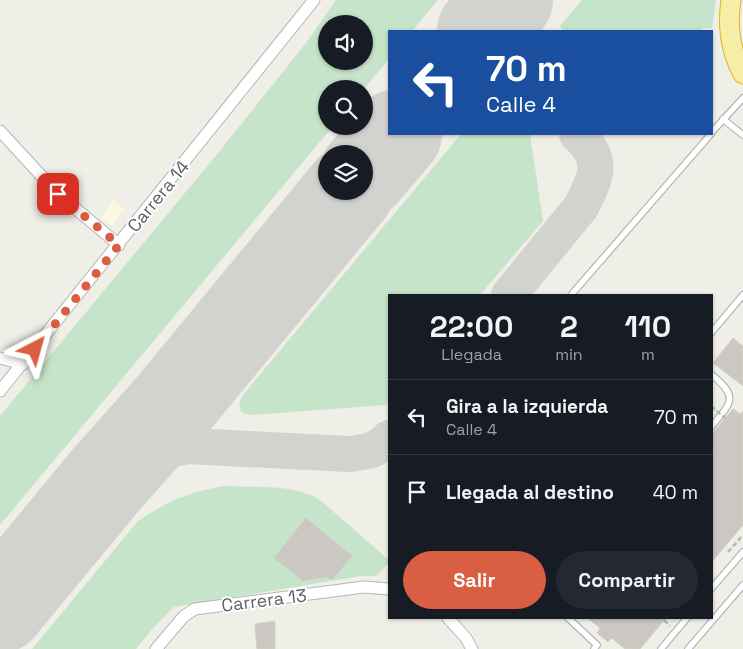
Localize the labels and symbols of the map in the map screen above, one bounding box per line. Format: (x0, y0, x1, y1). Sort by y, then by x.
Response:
street label: Carrera 14 (122, 155, 194, 237)
pin (37, 173, 79, 215)
position arrow (8, 322, 60, 374)
street label: Carrera 13 (220, 583, 308, 617)

